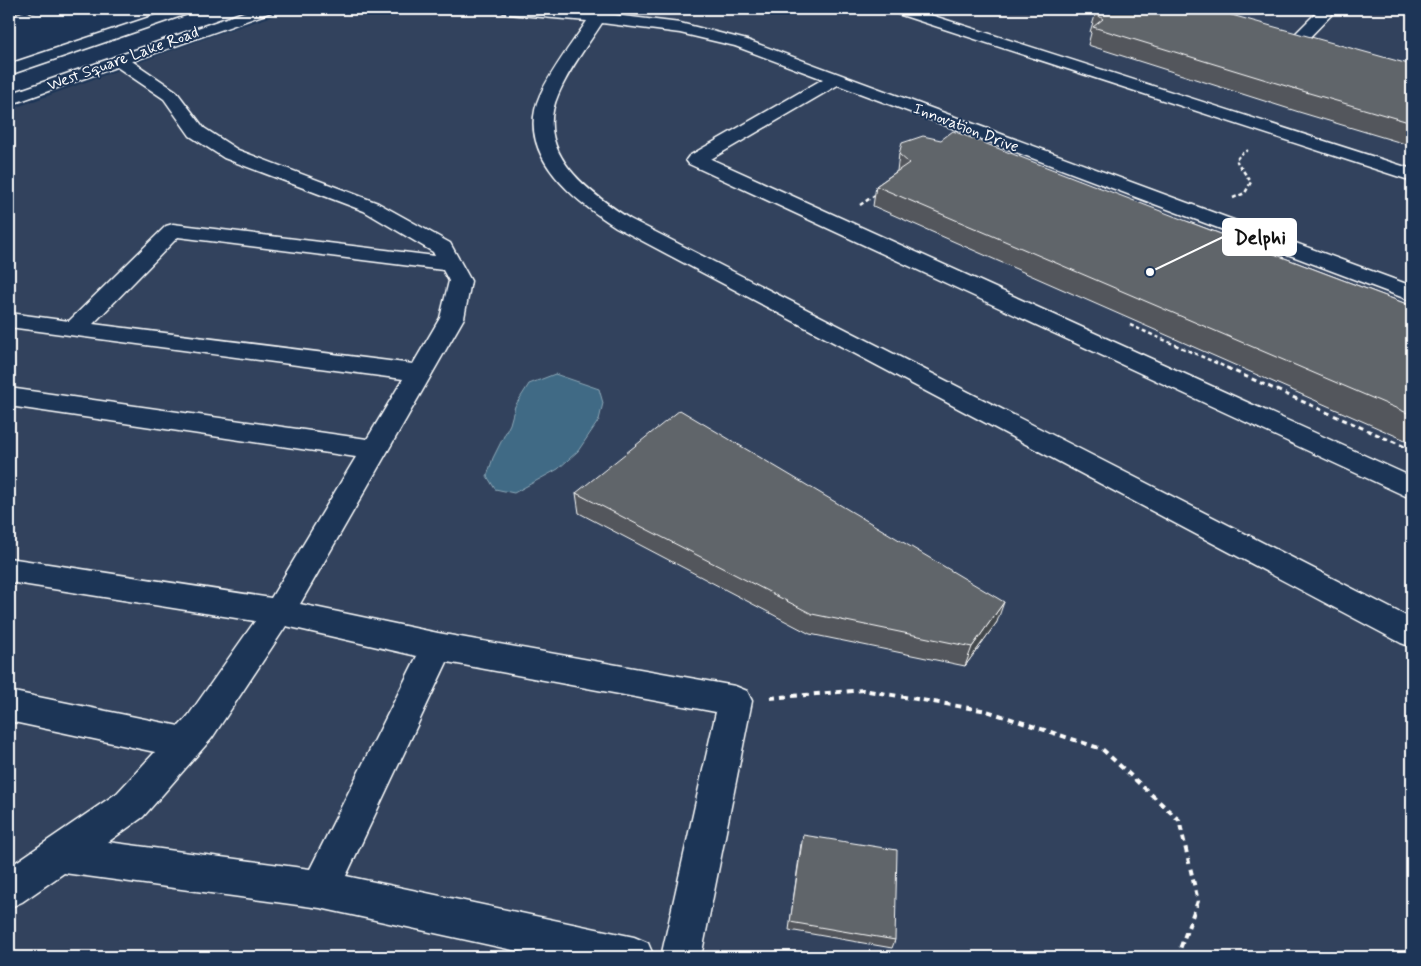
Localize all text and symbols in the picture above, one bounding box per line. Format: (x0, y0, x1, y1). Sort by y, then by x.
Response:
street label: West Square Lake Road (44, 22, 202, 96)
street label: Innovation Drive (910, 98, 1022, 158)
callout: Delphi (1223, 219, 1296, 255)
text: Delphi (1234, 224, 1286, 252)

